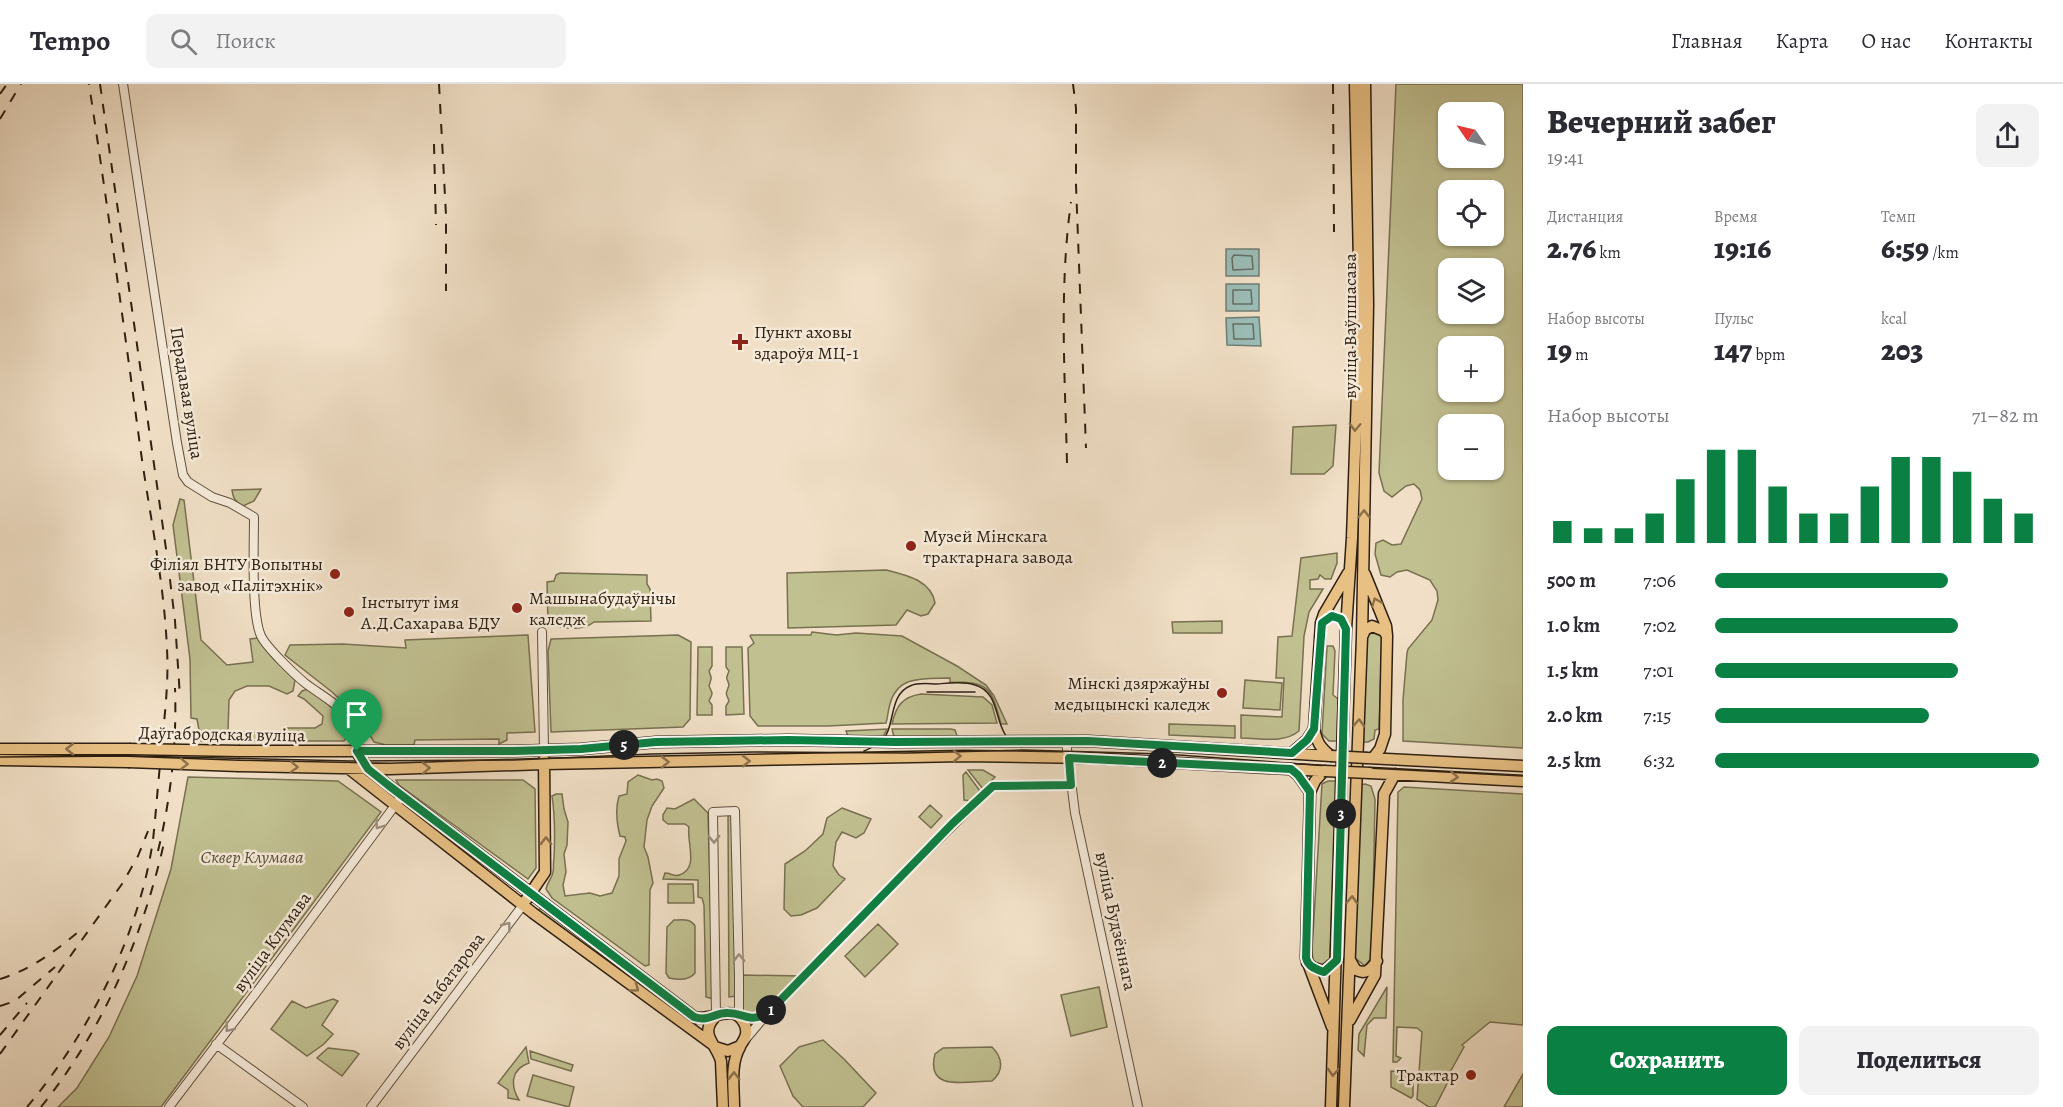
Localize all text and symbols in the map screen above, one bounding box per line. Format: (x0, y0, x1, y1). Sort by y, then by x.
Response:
search box (146, 14, 566, 68)
text: Tempo (30, 22, 110, 60)
icon: search (167, 25, 200, 58)
text: Поиск (215, 26, 276, 56)
text: Главная (1671, 27, 1743, 55)
text: Карта (1776, 27, 1828, 55)
text: О нас (1861, 27, 1911, 55)
text: Контакты (1944, 27, 2033, 55)
text: Вечерний забег (1547, 99, 1776, 144)
north arrow (1438, 102, 1504, 168)
map controls (1438, 102, 1504, 480)
button: share (1976, 104, 2039, 167)
text: 19:41 (1547, 144, 1584, 171)
button: locate (1438, 180, 1504, 246)
text: Дистанция (1547, 206, 1623, 228)
text: Время (1714, 206, 1758, 228)
text: Темп (1881, 206, 1916, 228)
text: 2.76 (1547, 228, 1596, 268)
text: 19:16 (1714, 228, 1771, 268)
text: 6:59 (1881, 228, 1929, 268)
text: km (1596, 242, 1621, 264)
text: /km (1929, 242, 1959, 264)
street label: вуліца Ваўпшасава (1338, 253, 1362, 399)
button: layers (1438, 258, 1504, 324)
text: Набор высоты (1547, 308, 1645, 330)
text: Пульс (1714, 308, 1754, 330)
text: kcal (1881, 308, 1907, 330)
place label: Пункт аховы здароўя МЦ-1 (754, 320, 859, 365)
street label: Перадавая вуліца (165, 325, 209, 462)
text: 19 (1547, 330, 1572, 370)
text: 147 (1714, 330, 1752, 370)
text: 203 (1881, 330, 1923, 370)
marker: Пункт аховы здароўя МЦ-1 (731, 333, 749, 351)
button: + (1438, 336, 1504, 402)
text: m (1572, 344, 1589, 366)
text: bpm (1752, 344, 1785, 366)
text: Набор высоты (1547, 402, 1670, 429)
text: 71–82 m (1972, 402, 2039, 429)
button: − (1438, 414, 1504, 480)
one-way arrow (1348, 423, 1361, 432)
one-way arrow (1358, 510, 1370, 519)
place label: Музей Мінскага трактарнага завода (923, 524, 1074, 569)
marker: Музей Мінскага трактарнага завода (904, 539, 918, 553)
place label: Філіял БНТУ Вопытны завод «Палітэхнік» (150, 552, 323, 597)
marker: Філіял БНТУ Вопытны завод «Палітэхнік» (328, 567, 342, 581)
text: 500 m (1547, 567, 1596, 594)
text: 7:06 (1643, 567, 1676, 594)
place label: Машынабудаўнічы каледж (529, 586, 676, 631)
place label: Інстытут імя А.Д.Сахарава БДУ (360, 590, 501, 635)
one-way arrow (1371, 597, 1383, 608)
marker: Машынабудаўнічы каледж (510, 601, 524, 615)
marker: Інстытут імя А.Д.Сахарава БДУ (342, 605, 356, 619)
text: 1.0 km (1547, 612, 1600, 639)
text: 7:02 (1643, 612, 1676, 639)
text: 1.5 km (1547, 657, 1599, 684)
text: 7:01 (1643, 657, 1674, 684)
place label: Мінскі дзяржаўны медыцынскі каледж (1054, 671, 1210, 716)
marker: Мінскі дзяржаўны медыцынскі каледж (1215, 686, 1229, 700)
pin (331, 689, 382, 751)
icon: arrive (340, 698, 373, 731)
text: 2.0 km (1547, 702, 1603, 729)
text: 7:15 (1643, 702, 1672, 729)
one-way arrow (1352, 718, 1365, 727)
street label: Даўгабродская вуліца (138, 721, 306, 747)
pin: 5 (609, 730, 639, 760)
text: 5 (621, 734, 627, 756)
one-way arrow (66, 743, 75, 755)
text: 2.5 km (1547, 747, 1601, 774)
text: 6:32 (1643, 747, 1675, 774)
pin: 2 (1147, 748, 1177, 778)
one-way arrow (952, 750, 961, 762)
text: 2 (1158, 752, 1166, 774)
one-way arrow (742, 754, 751, 767)
one-way arrow (661, 756, 670, 769)
one-way arrow (179, 758, 188, 770)
one-way arrow (289, 761, 298, 773)
one-way arrow (422, 762, 431, 774)
one-way arrow (1449, 771, 1458, 784)
pin: 3 (1326, 799, 1356, 829)
text: 3 (1338, 803, 1344, 825)
one-way arrow (376, 819, 387, 830)
one-way arrow (707, 834, 720, 843)
one-way arrow (539, 836, 552, 845)
park label: Сквер Клумава (200, 845, 304, 869)
street label: вуліца Будзённага (1090, 849, 1143, 993)
street label: вуліца Клумава (227, 886, 317, 997)
one-way arrow (1346, 896, 1358, 905)
one-way arrow (500, 921, 511, 932)
street label: вуліца Чабатарова (386, 927, 490, 1054)
one-way arrow (733, 953, 745, 962)
one-way arrow (628, 981, 639, 992)
pin: 1 (756, 995, 786, 1025)
text: 1 (768, 999, 774, 1021)
one-way arrow (225, 1021, 236, 1032)
button: Сохранить (1547, 1026, 1787, 1095)
button: Поделиться (1799, 1026, 2039, 1095)
place label: Трактар (1397, 1063, 1459, 1087)
one-way arrow (1326, 1067, 1339, 1076)
marker: Трактар (1464, 1068, 1478, 1082)
one-way arrow (728, 1072, 740, 1081)

